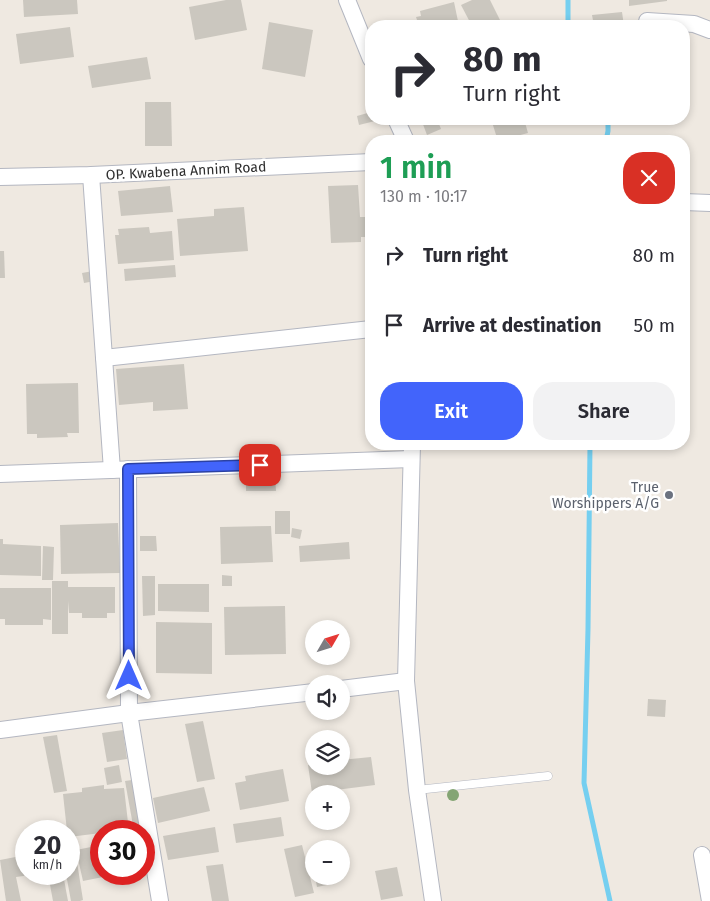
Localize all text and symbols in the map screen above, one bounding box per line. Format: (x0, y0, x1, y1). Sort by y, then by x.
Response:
text: 80 m (463, 38, 542, 80)
icon: right (380, 40, 445, 105)
text: Turn right (463, 80, 560, 107)
text: 1 min (380, 150, 452, 186)
button: close (623, 152, 675, 204)
street label: OP. Kwabena Annim Road (105, 158, 267, 184)
text: 130 m · 10:17 (380, 187, 467, 206)
icon: right (380, 241, 408, 269)
text: Turn right (423, 244, 508, 267)
text: 80 m (633, 244, 675, 267)
icon: arrive (380, 311, 408, 339)
text: Arrive at destination (423, 314, 602, 337)
text: 50 m (634, 314, 675, 337)
button: Exit (380, 382, 523, 440)
button: Share (533, 382, 675, 440)
pin (239, 444, 281, 486)
icon: arrive (246, 451, 274, 479)
place label: True Worshippers A/G (552, 479, 659, 512)
marker: True Worshippers A/G (663, 489, 675, 501)
north arrow (305, 620, 350, 665)
map controls (305, 620, 350, 885)
position arrow (102, 649, 154, 701)
button: sound (305, 675, 350, 720)
button: layers (305, 730, 350, 775)
button: + (305, 785, 350, 830)
speed limit sign: 30 (90, 820, 155, 885)
text: 20 (34, 831, 61, 861)
button: − (305, 840, 350, 885)
text: km/h (33, 858, 62, 872)

